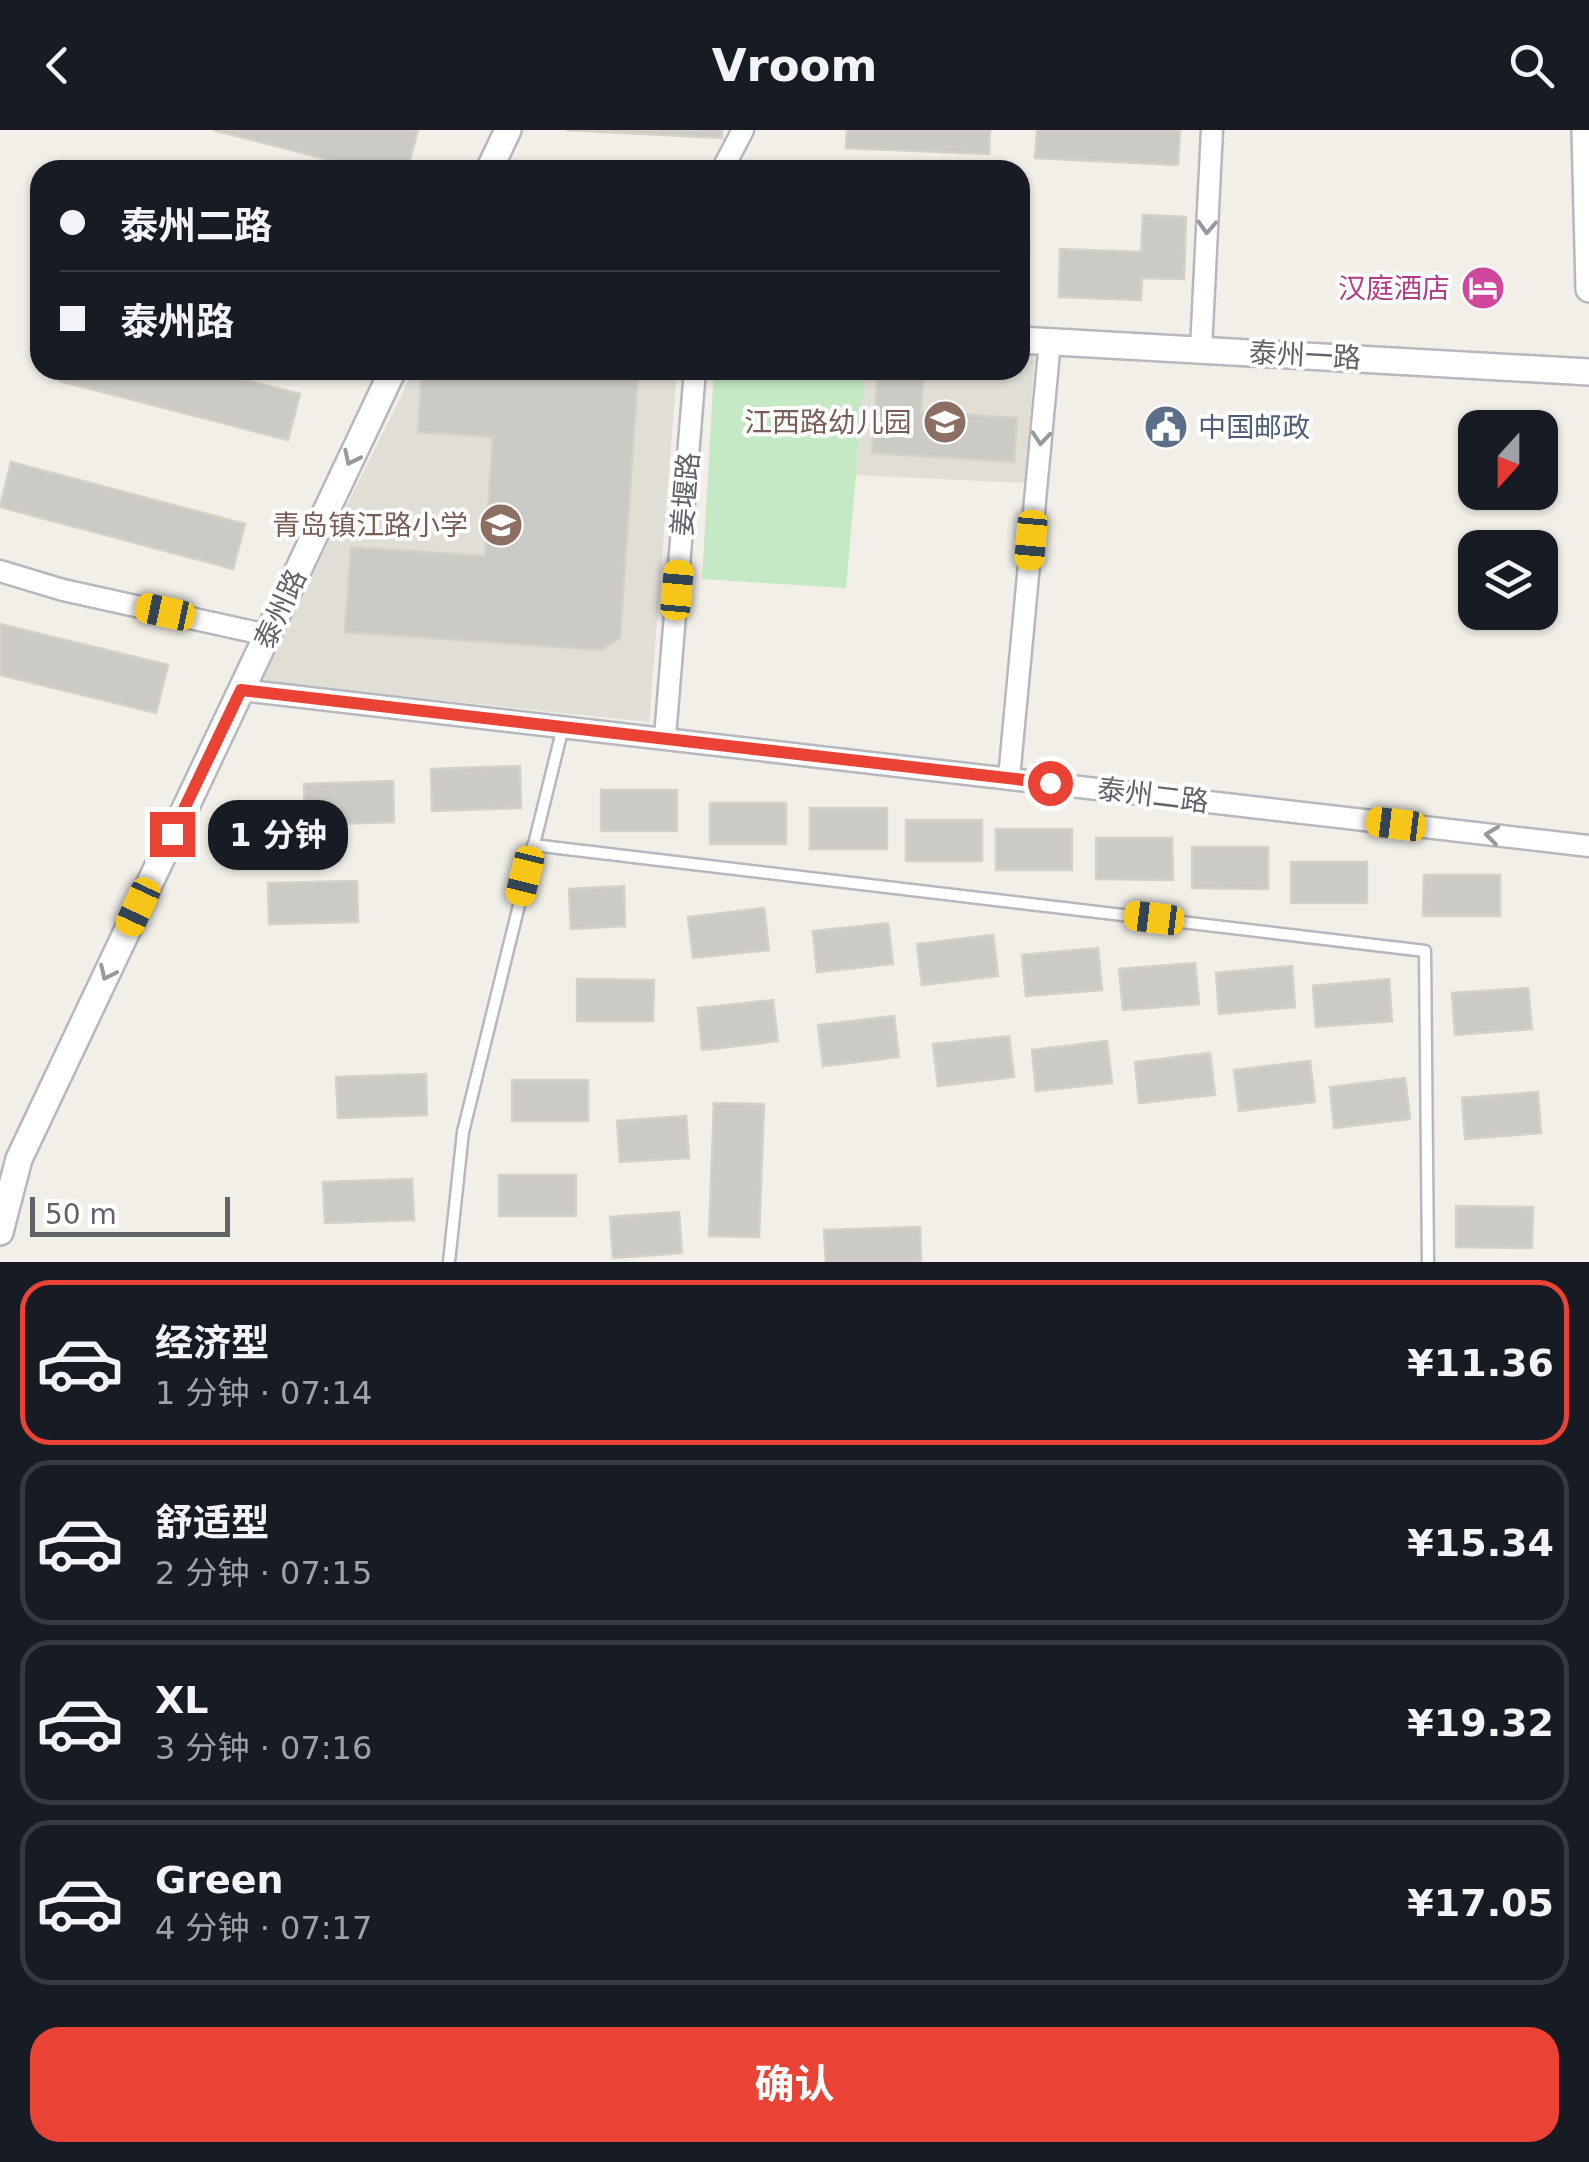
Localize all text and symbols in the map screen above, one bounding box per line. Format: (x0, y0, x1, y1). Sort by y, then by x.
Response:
icon: back (30, 38, 85, 93)
icon: search (1504, 38, 1559, 93)
text: Vroom (712, 39, 877, 92)
text: 泰州二路 (120, 204, 272, 248)
one-way arrow (1197, 220, 1218, 236)
hotel icon: 汉庭酒店 (1460, 265, 1506, 311)
place label: 汉庭酒店 (1338, 272, 1450, 305)
text: 泰州路 (120, 300, 234, 344)
street label: 泰州一路 (1248, 336, 1362, 375)
school or university icon: 江西路幼儿园 (922, 399, 968, 445)
public building icon: 中国邮政 (1143, 404, 1189, 450)
place label: 江西路幼儿园 (744, 406, 912, 439)
north arrow (1458, 410, 1558, 510)
map controls (1458, 410, 1558, 630)
place label: 中国邮政 (1198, 411, 1310, 444)
one-way arrow (1030, 430, 1052, 446)
one-way arrow (344, 448, 364, 466)
street label: 姜堰路 (665, 451, 706, 537)
school or university icon: 青岛镇江路小学 (478, 502, 524, 548)
place label: 青岛镇江路小学 (272, 509, 468, 542)
car (1013, 509, 1049, 571)
button: layers (1458, 530, 1558, 630)
car (659, 559, 695, 621)
street label: 泰州路 (248, 564, 313, 654)
car (133, 591, 197, 633)
route start (1028, 761, 1073, 806)
street label: 泰州二路 (1095, 772, 1211, 819)
callout: 1 分钟 (207, 799, 347, 869)
car (1364, 805, 1428, 843)
route end (150, 812, 195, 857)
text: 1 分钟 (229, 816, 327, 854)
one-way arrow (1484, 825, 1500, 846)
car (503, 843, 547, 909)
car (112, 873, 164, 941)
car (1122, 899, 1186, 937)
one-way arrow (99, 963, 119, 981)
scale bar (30, 1192, 230, 1236)
text: 50 m (45, 1198, 117, 1231)
icon: car (35, 1318, 125, 1408)
text: 经济型 (155, 1321, 269, 1365)
text: ¥11.36 (1407, 1341, 1554, 1385)
text: 1 分钟 · 07:14 (155, 1374, 372, 1412)
icon: car (35, 1498, 125, 1588)
text: 舒适型 (155, 1501, 269, 1545)
text: ¥15.34 (1407, 1521, 1554, 1565)
text: 2 分钟 · 07:15 (155, 1554, 372, 1592)
icon: car (35, 1678, 125, 1768)
text: XL (155, 1678, 209, 1722)
text: ¥19.32 (1407, 1701, 1554, 1745)
text: 3 分钟 · 07:16 (155, 1729, 372, 1767)
icon: car (35, 1858, 125, 1948)
text: Green (155, 1858, 284, 1902)
text: ¥17.05 (1407, 1881, 1554, 1925)
text: 4 分钟 · 07:17 (155, 1909, 372, 1947)
button: 确认 (30, 2027, 1559, 2142)

